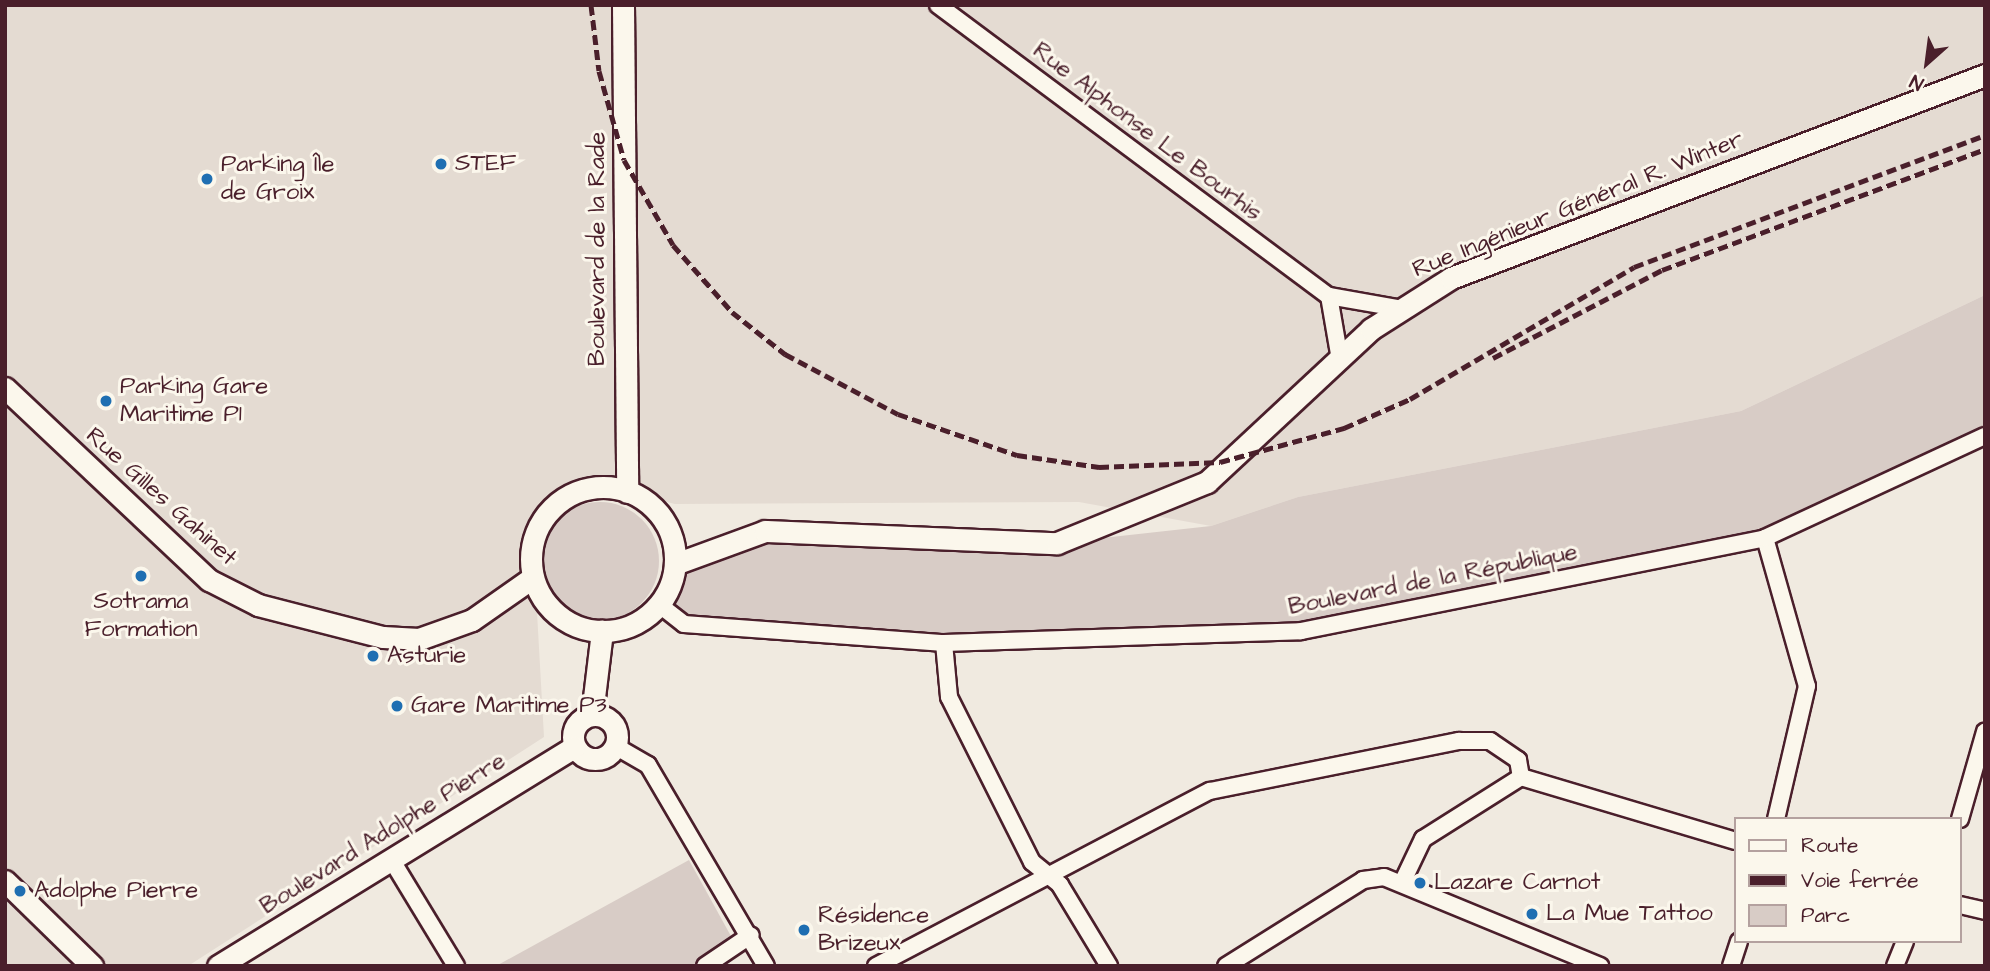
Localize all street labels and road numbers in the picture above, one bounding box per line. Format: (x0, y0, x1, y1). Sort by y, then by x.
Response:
street label: Rue Alphonse Le Bourhis (1027, 36, 1267, 228)
street label: Rue Ingénieur Général R. Winter (1408, 125, 1748, 285)
street label: Boulevard de la Rade (584, 132, 612, 366)
street label: Rue Gilles Gahinet (80, 422, 242, 572)
street label: Boulevard de la République (1286, 538, 1580, 622)
street label: Boulevard Adolphe Pierre (255, 747, 511, 921)

